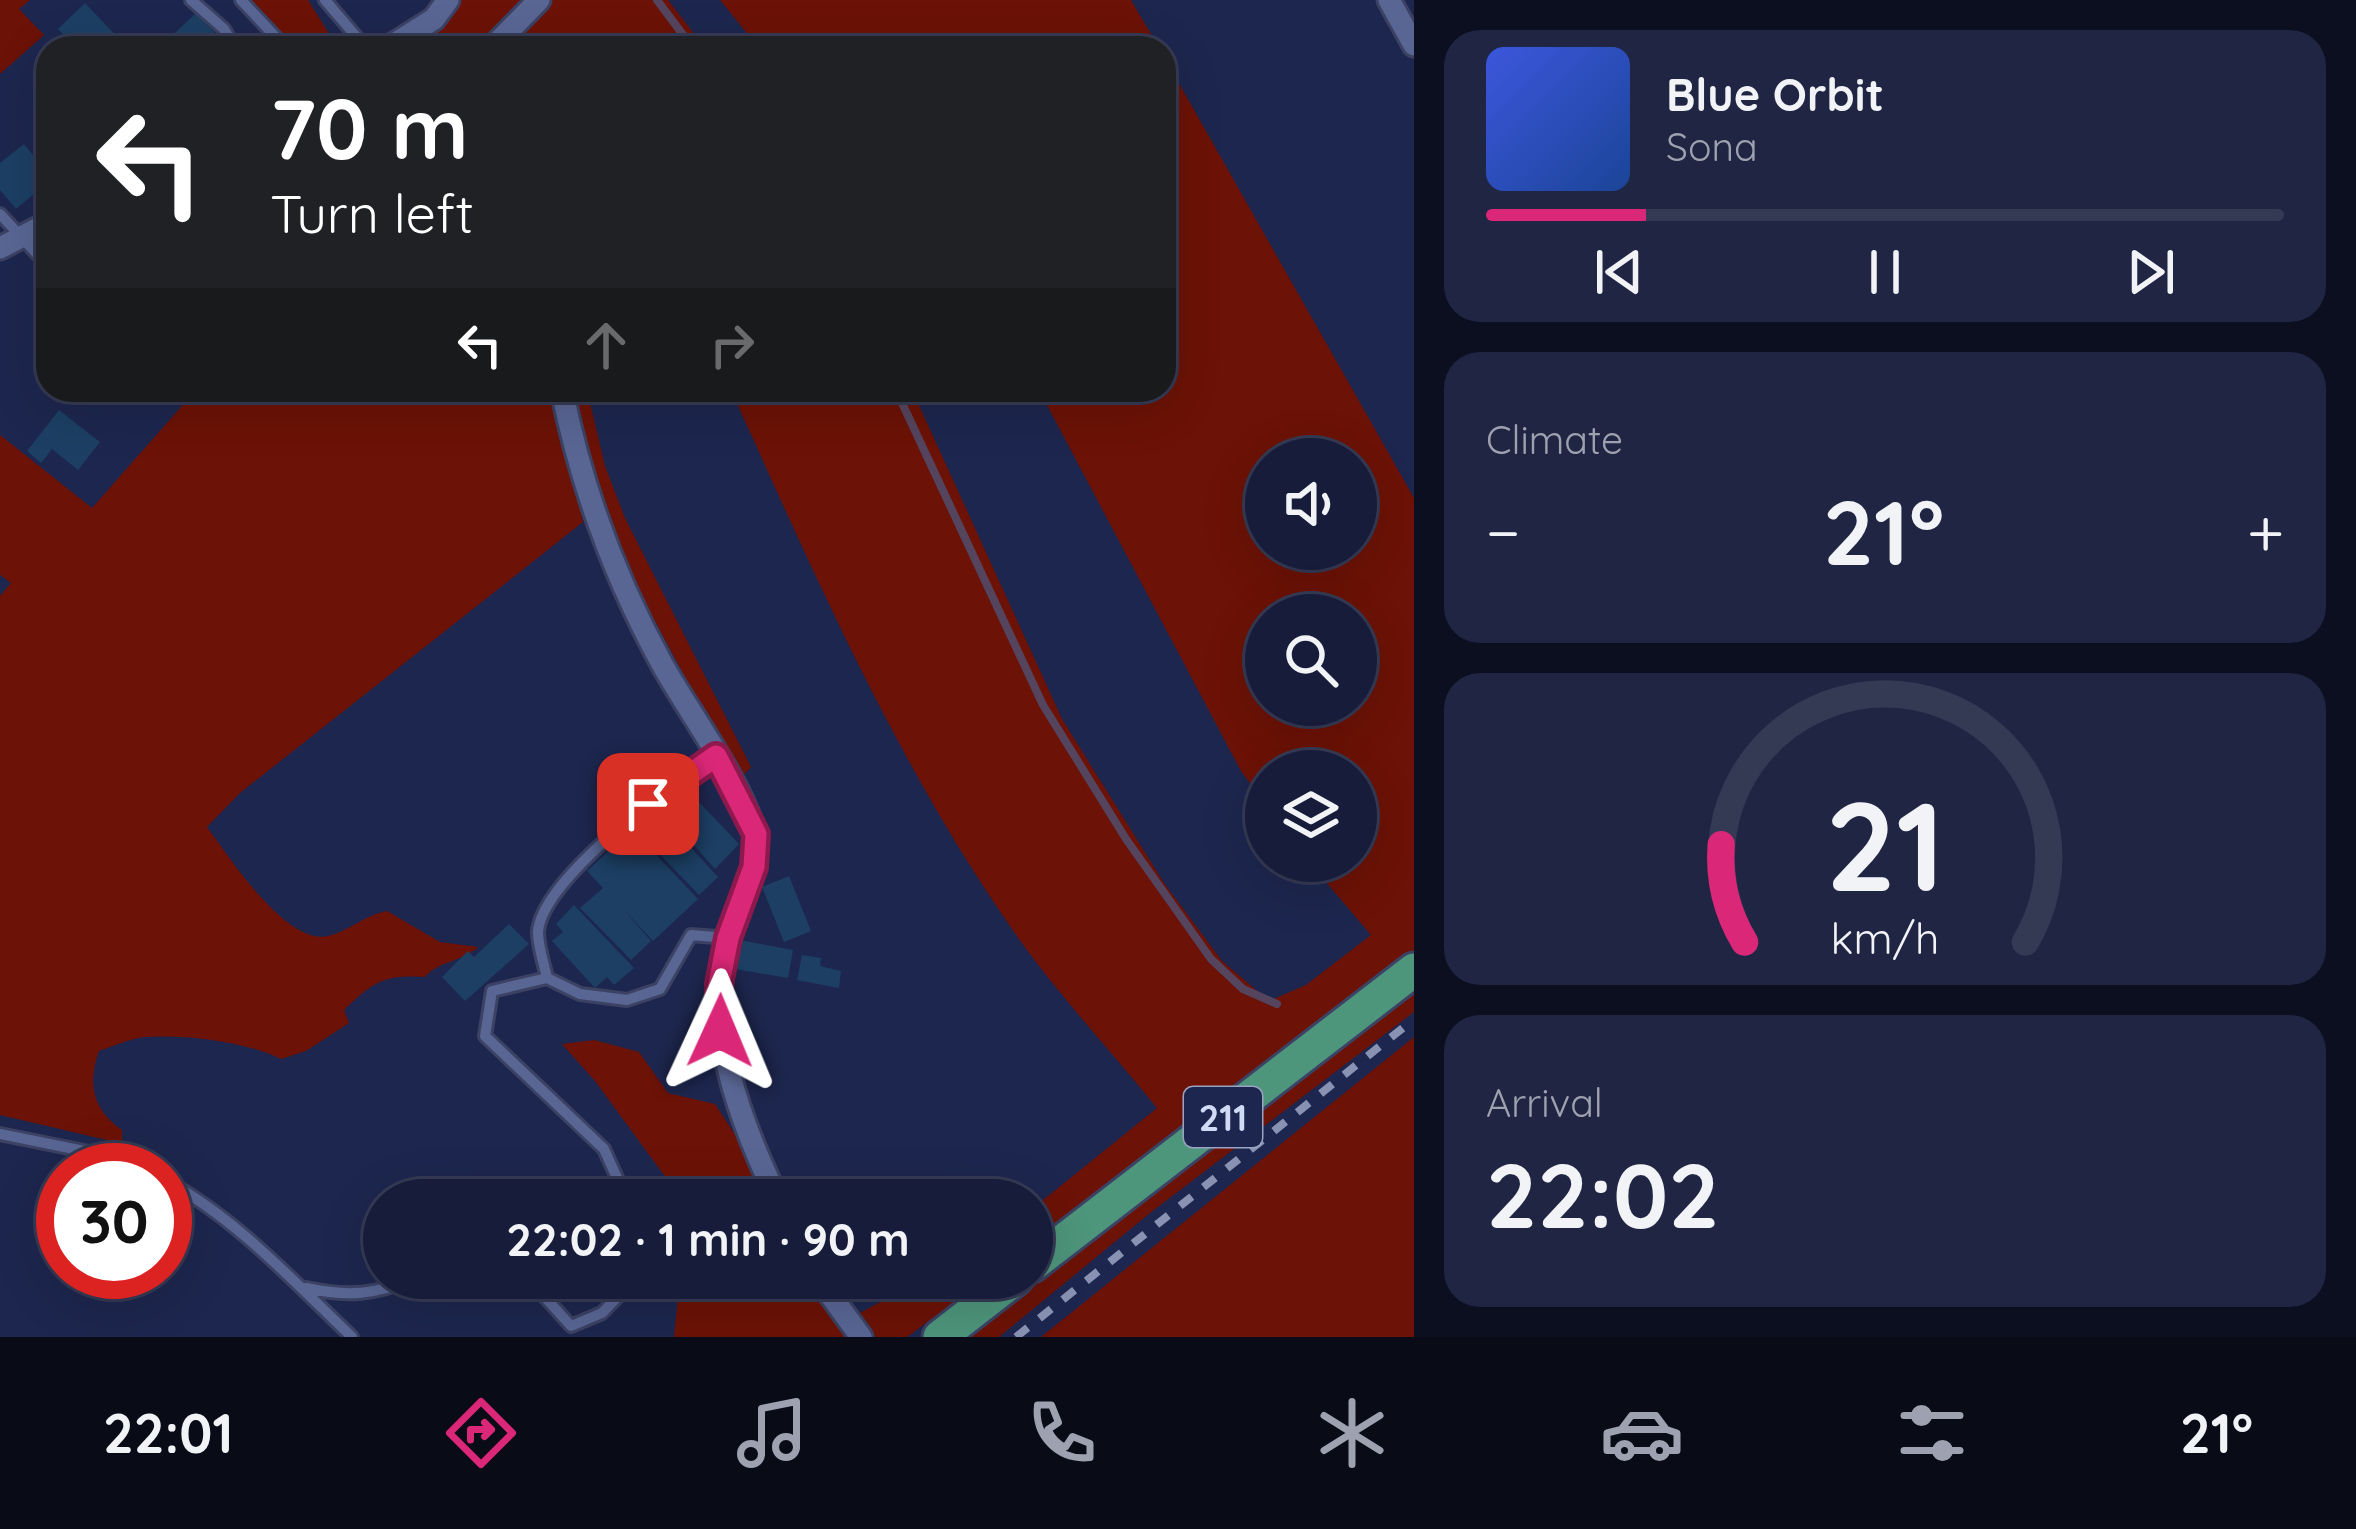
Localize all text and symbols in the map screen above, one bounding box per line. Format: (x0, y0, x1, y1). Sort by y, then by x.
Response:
text: Blue Orbit (1666, 66, 1884, 122)
text: 70 m (270, 75, 469, 180)
icon: left (72, 84, 228, 240)
text: Sona (1666, 122, 1758, 171)
text: Turn left (270, 179, 474, 247)
icon: previous (1586, 239, 1652, 305)
icon: pause (1852, 239, 1918, 305)
icon: next (2118, 239, 2184, 305)
icon: left (447, 312, 513, 378)
icon: ahead (573, 312, 639, 378)
icon: right (699, 312, 765, 378)
text: Climate (1486, 415, 1623, 464)
map controls (1245, 438, 1377, 882)
button: sound (1245, 438, 1377, 570)
text: 21° (1823, 475, 1944, 588)
text: − (1486, 490, 1520, 573)
text: + (2247, 490, 2284, 573)
button: search (1245, 594, 1377, 726)
button: layers (1245, 750, 1377, 882)
pin (597, 753, 699, 855)
text: 21 (1825, 767, 1945, 923)
icon: arrive (615, 771, 681, 837)
text: km/h (1831, 911, 1939, 965)
position arrow (657, 968, 783, 1094)
text: Arrival (1486, 1078, 1603, 1127)
road number: 211 (1184, 1087, 1262, 1147)
text: 22:02 (1486, 1138, 1719, 1251)
speed limit sign: 30 (36, 1143, 192, 1299)
text: 22:02 · 1 min · 90 m (506, 1211, 910, 1267)
icon: directions (439, 1391, 523, 1475)
icon: music (730, 1391, 814, 1475)
icon: phone (1020, 1391, 1104, 1475)
icon: climate (1310, 1391, 1394, 1475)
icon: car (1600, 1391, 1684, 1475)
icon: filters (1890, 1391, 1974, 1475)
text: 22:01 (103, 1399, 233, 1467)
text: 21° (2180, 1399, 2253, 1467)

